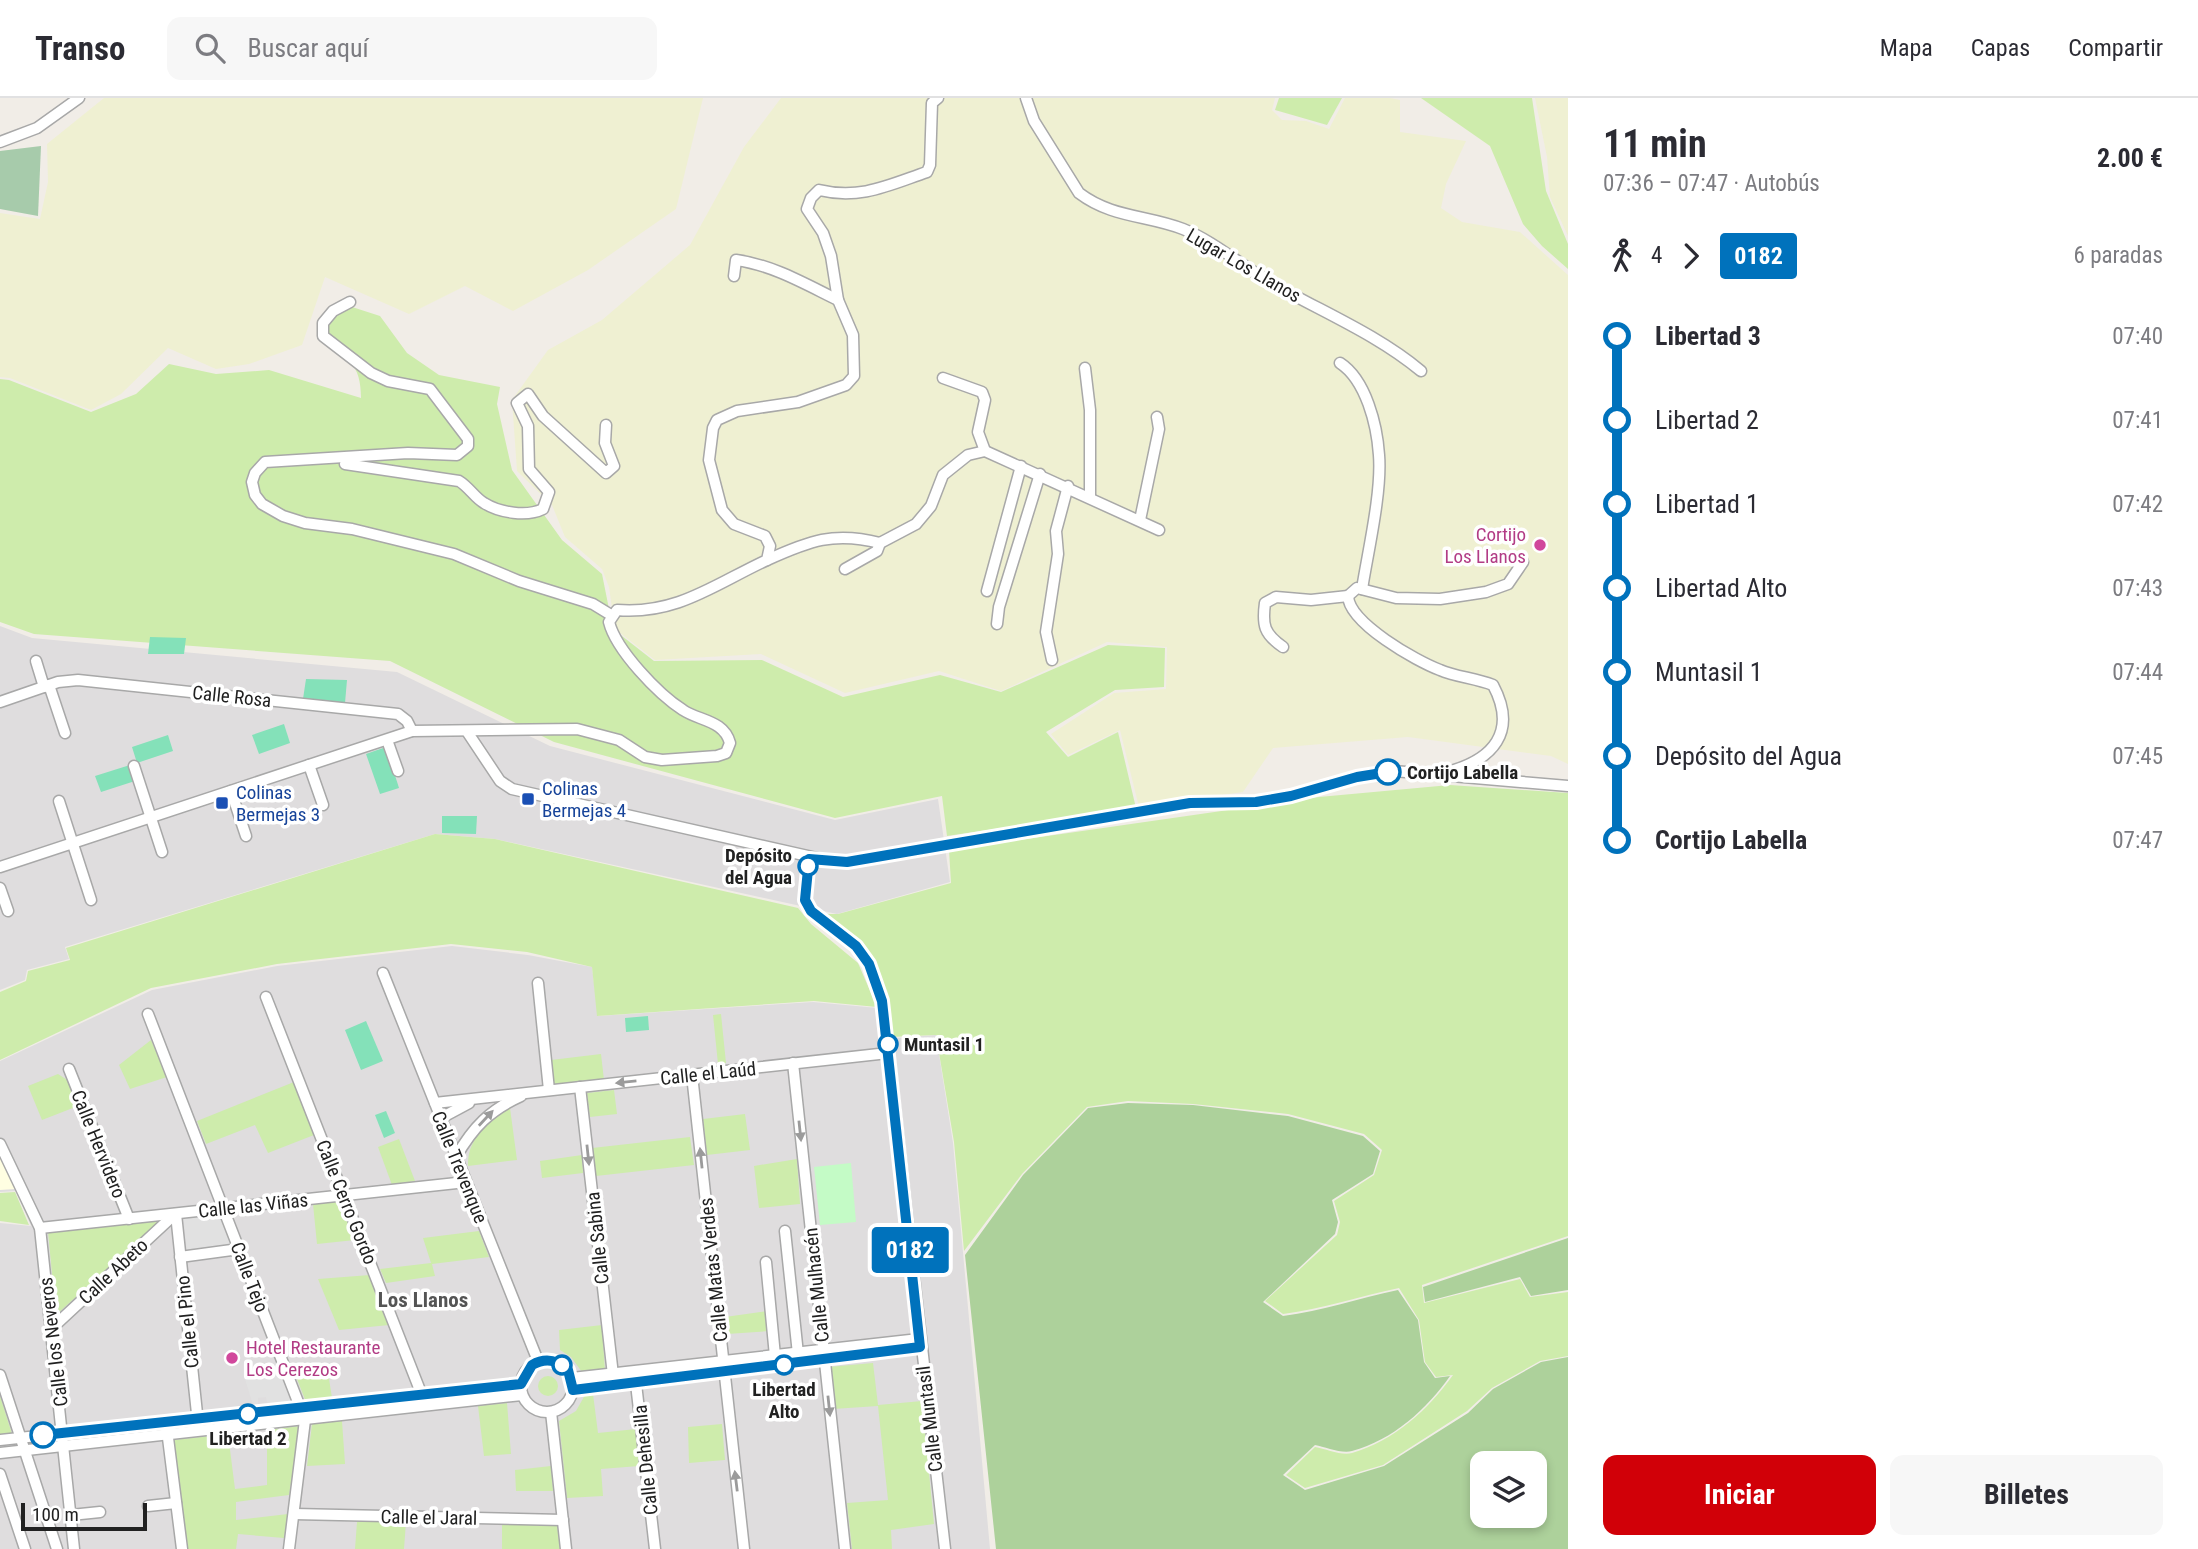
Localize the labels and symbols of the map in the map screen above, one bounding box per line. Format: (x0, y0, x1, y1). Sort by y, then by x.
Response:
street label: Lugar Los Llanos (1183, 223, 1305, 307)
place label: Cortijo Los Llanos (1444, 523, 1526, 568)
marker: Cortijo Los Llanos (1532, 537, 1548, 553)
street label: Calle Rosa (191, 681, 273, 712)
marker: Cortijo Labella (1375, 759, 1401, 785)
place label: Cortijo Labella (1407, 761, 1518, 784)
place label: Colinas Bermejas 4 (542, 777, 626, 822)
place label: Colinas Bermejas 3 (236, 781, 320, 826)
marker: Colinas Bermejas 4 (520, 791, 536, 807)
marker: Colinas Bermejas 3 (214, 795, 230, 811)
place label: Depósito del Agua (725, 844, 792, 889)
marker: Depósito del Agua (798, 856, 818, 876)
place label: Muntasil 1 (904, 1033, 984, 1056)
marker: Muntasil 1 (878, 1034, 898, 1054)
street label: Calle el Laúd (659, 1057, 757, 1090)
one-way arrow (615, 1077, 637, 1088)
street label: Calle Hervidero (66, 1087, 131, 1202)
street label: Calle Trevenque (427, 1108, 492, 1227)
one-way arrow (477, 1110, 493, 1127)
one-way arrow (795, 1121, 806, 1143)
street label: Calle Cerro Gordo (311, 1137, 382, 1268)
one-way arrow (583, 1144, 594, 1166)
one-way arrow (695, 1146, 706, 1168)
street label: Calle las Viñas (197, 1188, 309, 1223)
street label: Calle Sabina (581, 1191, 614, 1285)
street label: Calle Matas Verdes (694, 1197, 733, 1343)
street label: Calle Mulhacén (799, 1227, 834, 1343)
line badge: 0182 (861, 1227, 959, 1273)
street label: Calle Abeto (74, 1234, 153, 1309)
street label: Calle Tejo (226, 1239, 273, 1315)
street label: Calle el Pino (171, 1274, 204, 1369)
street label: Calle los Neveros (34, 1276, 73, 1408)
district label: Los Llanos (378, 1288, 468, 1312)
place label: Hotel Restaurante Los Cerezos (246, 1336, 380, 1381)
marker: Hotel Restaurante Los Cerezos (224, 1350, 240, 1366)
unlabelled marker (552, 1355, 572, 1375)
marker: Libertad Alto (774, 1355, 794, 1375)
street label: Calle Muntasil (912, 1365, 947, 1473)
place label: Libertad Alto (752, 1378, 816, 1423)
one-way arrow (824, 1395, 835, 1417)
marker: Libertad 2 (238, 1404, 258, 1424)
street label: Calle Dehesilla (628, 1404, 663, 1516)
unlabelled marker (30, 1422, 56, 1448)
place label: Libertad 2 (209, 1427, 287, 1450)
one-way arrow (731, 1470, 742, 1492)
scale bar (21, 1500, 147, 1532)
street label: Calle el Jaral (380, 1505, 478, 1530)

